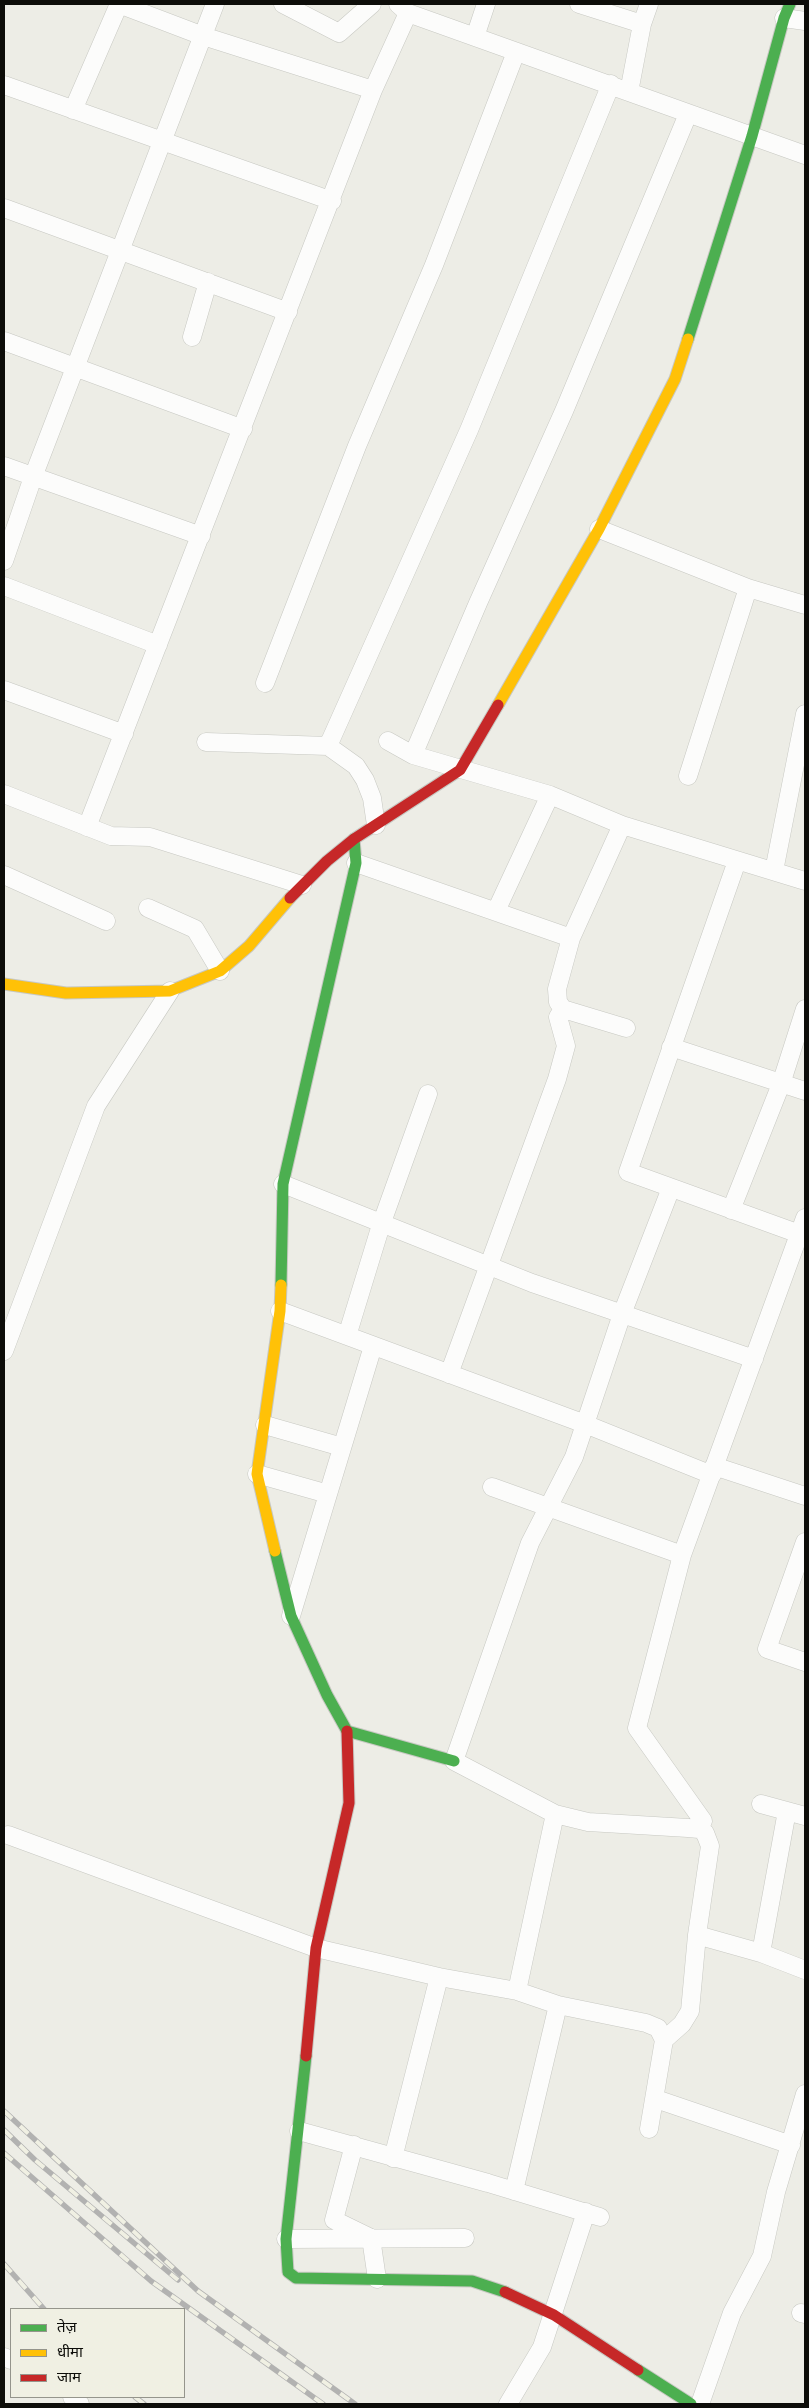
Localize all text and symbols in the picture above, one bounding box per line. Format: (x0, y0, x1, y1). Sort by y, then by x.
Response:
legend (10, 2308, 185, 2398)
text: तेज़ (57, 2318, 77, 2336)
text: धीमा (57, 2343, 83, 2361)
text: जाम (57, 2368, 81, 2386)

